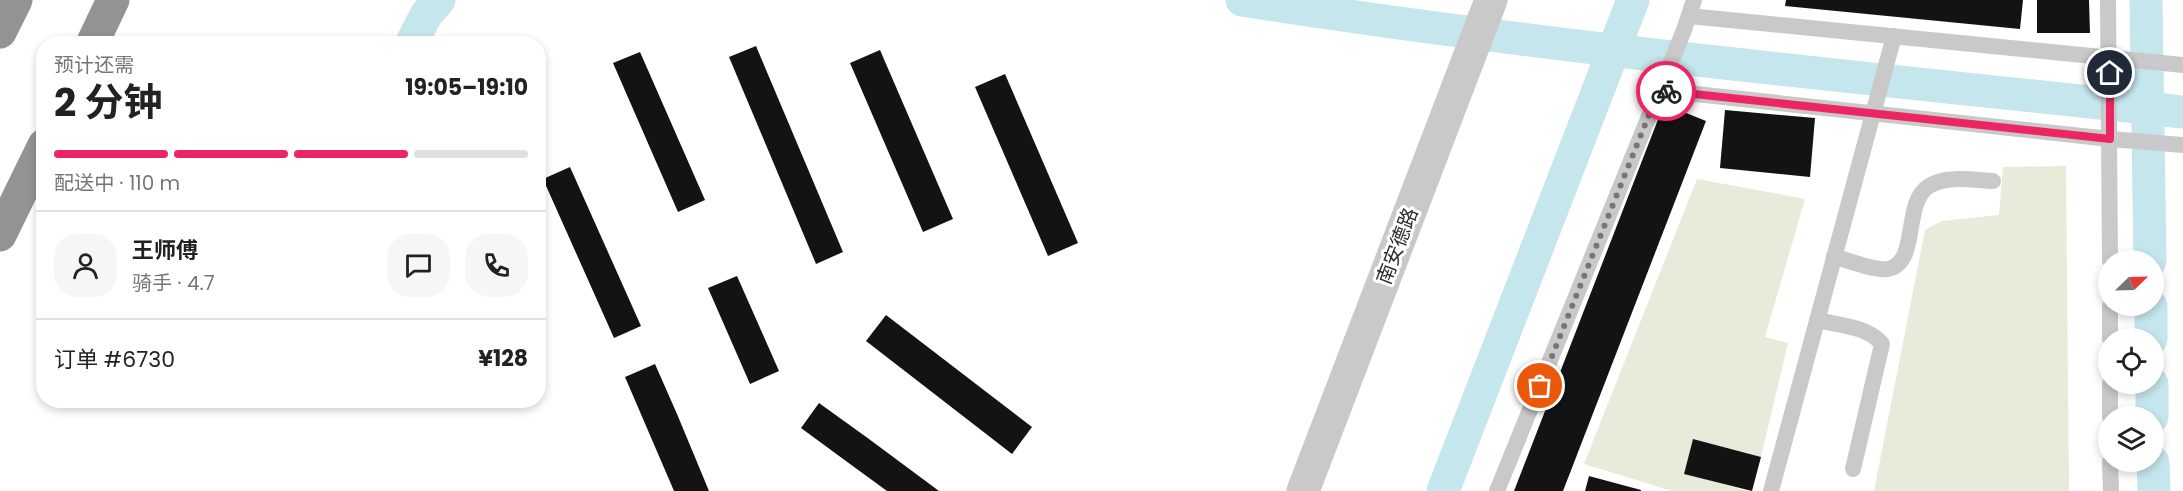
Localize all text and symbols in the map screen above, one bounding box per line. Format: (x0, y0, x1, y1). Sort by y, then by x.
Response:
pin (2084, 47, 2135, 98)
text: 预计还需 (54, 51, 134, 79)
icon: home (2093, 56, 2126, 89)
courier (1636, 61, 1696, 121)
text: 19:05–19:10 (405, 72, 528, 103)
text: 2 分钟 (54, 75, 163, 130)
icon: bike (1650, 75, 1683, 108)
text: 配送中 · 110 m (54, 169, 180, 197)
street label: 南安德路 (1370, 204, 1424, 288)
button: person (54, 234, 117, 297)
button: chat (387, 234, 450, 297)
button: phone (465, 234, 528, 297)
text: 王师傅 (132, 235, 198, 266)
north arrow (2098, 250, 2164, 316)
map controls (2098, 250, 2164, 472)
text: 骑手 · 4.7 (132, 269, 215, 297)
button: locate (2098, 328, 2164, 394)
text: ¥128 (478, 343, 528, 374)
text: 订单 #6730 (54, 344, 175, 375)
pin (1514, 360, 1565, 411)
icon: bag (1523, 369, 1556, 402)
button: layers (2098, 406, 2164, 472)

